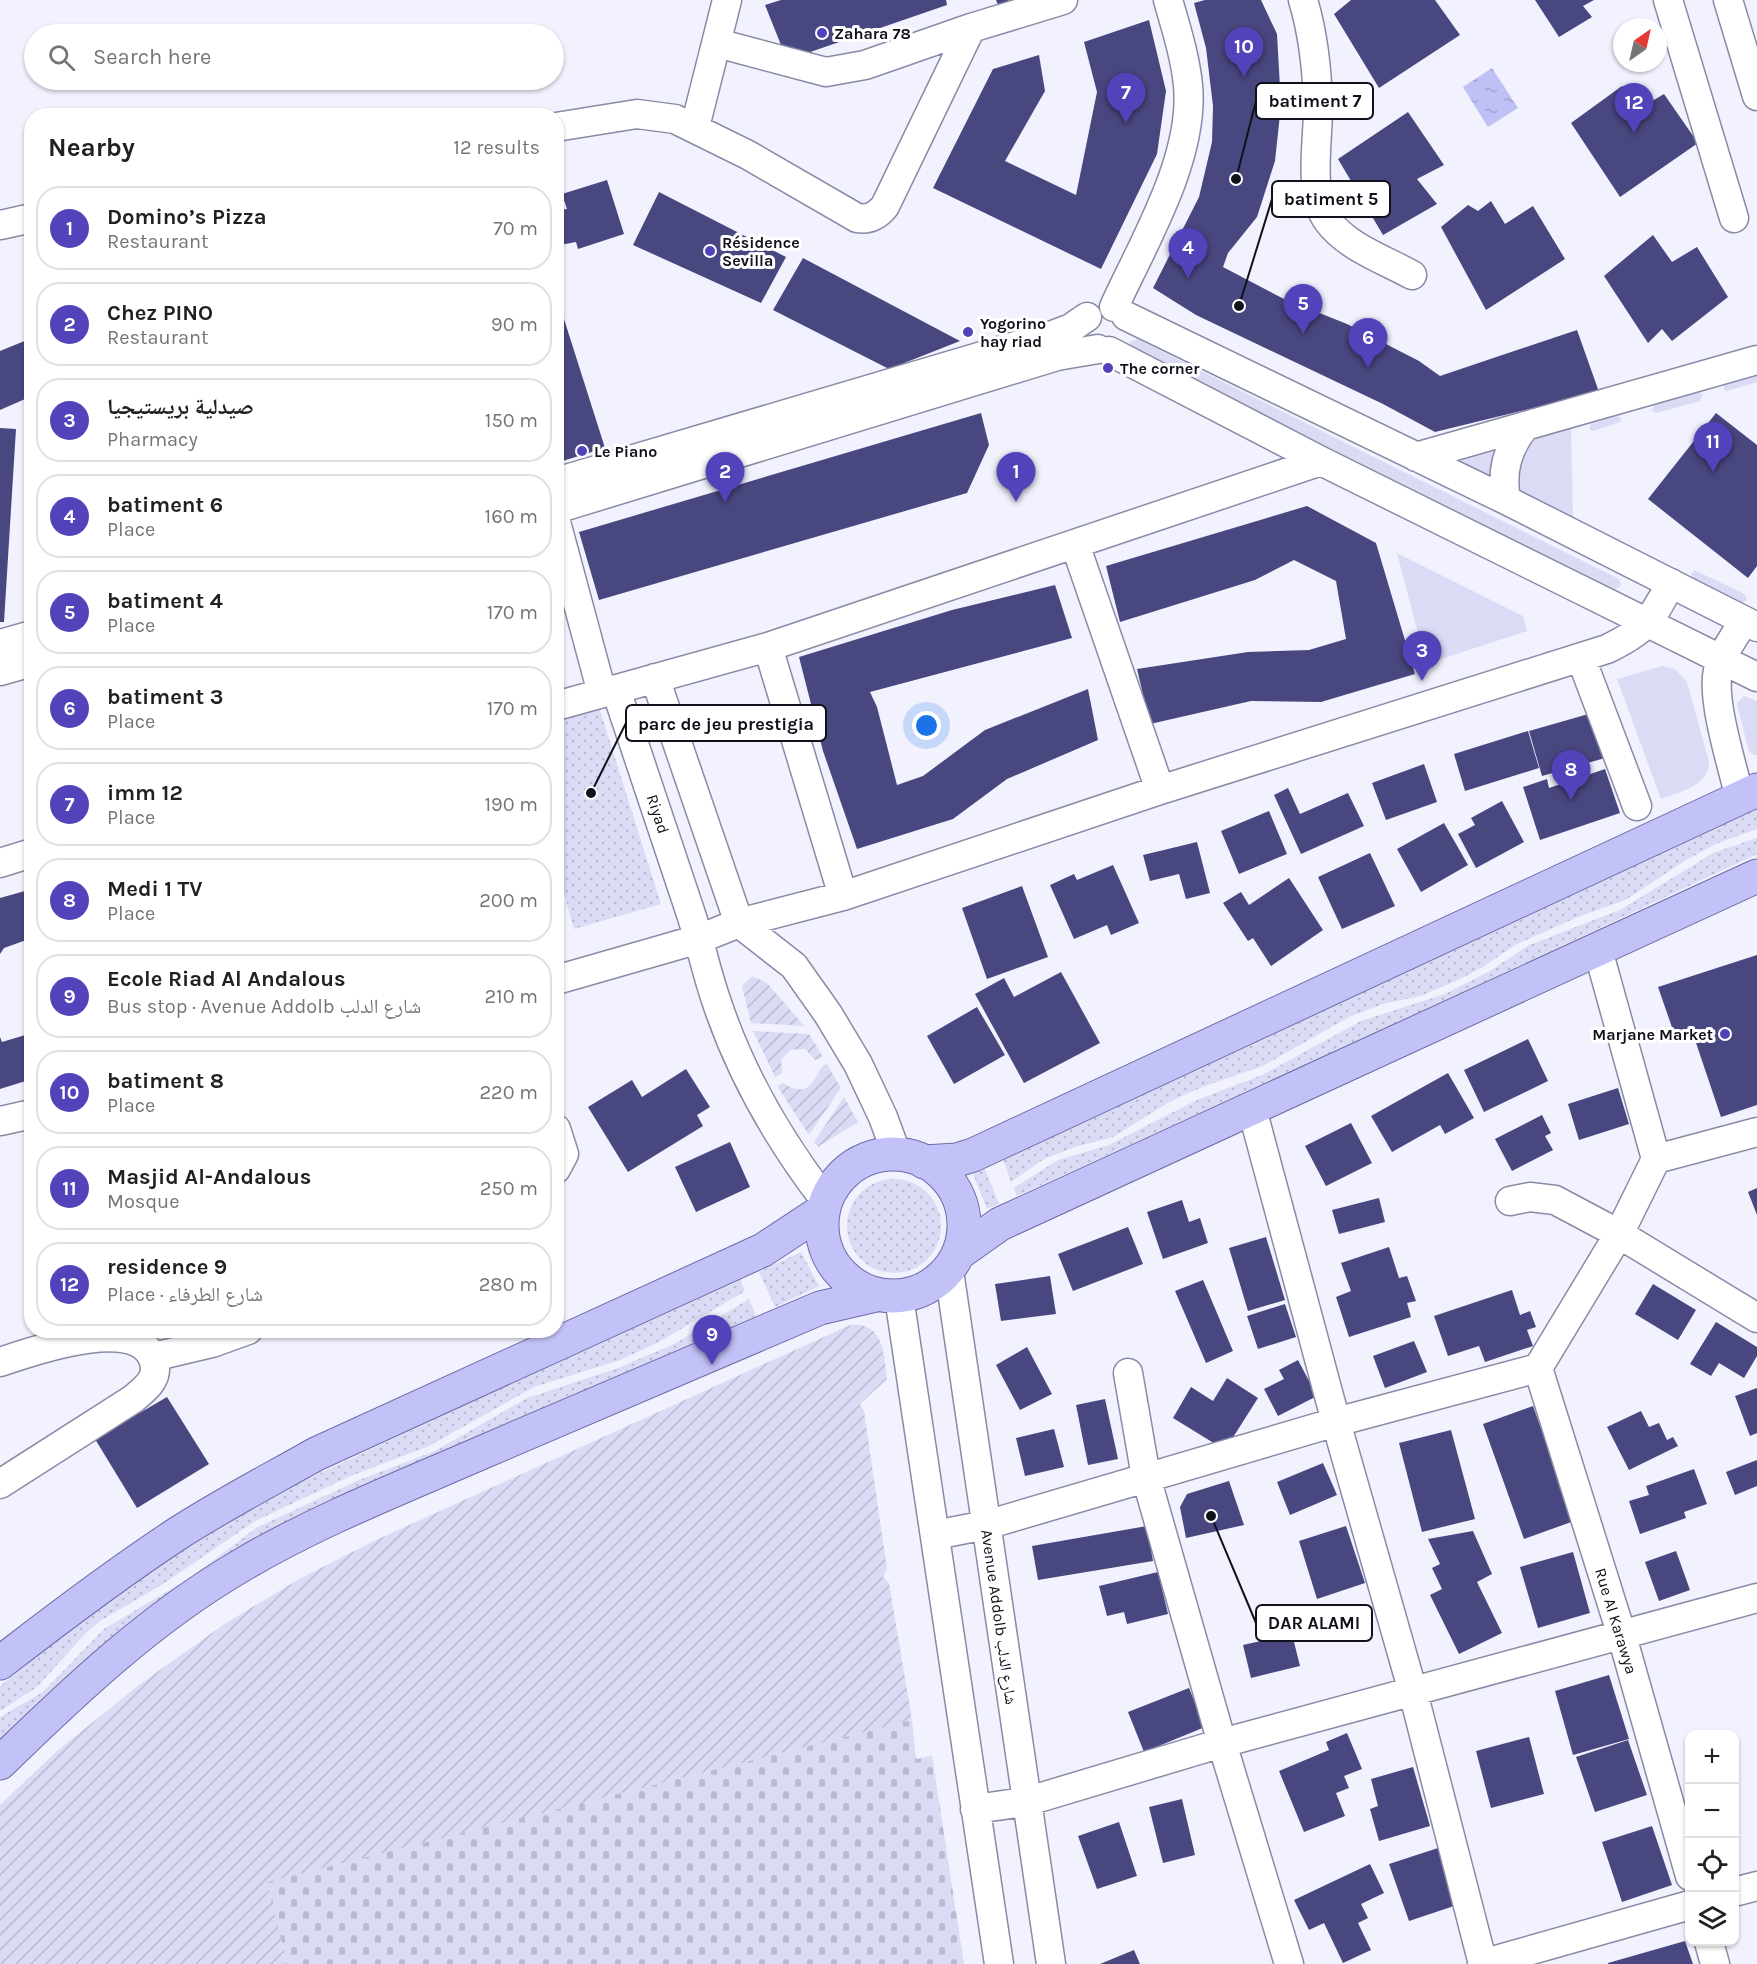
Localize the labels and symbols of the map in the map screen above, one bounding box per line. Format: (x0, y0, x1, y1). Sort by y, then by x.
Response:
north arrow (1613, 18, 1667, 72)
place label: Zahara 78 (834, 24, 911, 43)
marker: Zahara 78 (815, 26, 829, 40)
pin: 10 (1224, 28, 1264, 77)
pin: 7 (1106, 74, 1146, 123)
callout: batiment 7 (1256, 83, 1373, 119)
pin: 12 (1614, 84, 1654, 133)
text: batiment 7 (1268, 90, 1362, 112)
callout: batiment 5 (1272, 181, 1390, 217)
text: batiment 5 (1284, 188, 1378, 210)
pin: 4 (1168, 228, 1208, 278)
place label: Résidence Sevilla (722, 233, 800, 270)
marker: Résidence Sevilla (703, 244, 717, 258)
pin: 5 (1284, 284, 1322, 334)
place label: Yogorino hay riad (980, 314, 1046, 351)
pin: 6 (1348, 318, 1388, 368)
marker: Yogorino hay riad (961, 325, 975, 339)
place label: The corner (1120, 359, 1200, 378)
marker: The corner (1101, 361, 1115, 375)
pin: 11 (1694, 422, 1732, 472)
place label: Le Piano (594, 442, 657, 461)
marker: Le Piano (575, 444, 589, 458)
pin: 2 (706, 452, 744, 502)
pin: 1 (996, 452, 1036, 502)
pin: 3 (1402, 632, 1442, 681)
callout: parc de jeu prestigia (626, 705, 826, 741)
your location (912, 711, 941, 740)
text: parc de jeu prestigia (638, 713, 814, 735)
pin: 8 (1552, 750, 1590, 800)
street label: Riyad (643, 792, 673, 836)
place label: Marjane Market (1592, 1025, 1713, 1044)
marker: Marjane Market (1718, 1027, 1732, 1041)
pin: 9 (692, 1316, 732, 1365)
street label: Avenue Addolb شارع الدلب (976, 1528, 1021, 1706)
street label: Rue Al Karawya (1591, 1566, 1641, 1676)
callout: DAR ALAMI (1256, 1605, 1372, 1641)
text: DAR ALAMI (1268, 1612, 1360, 1634)

